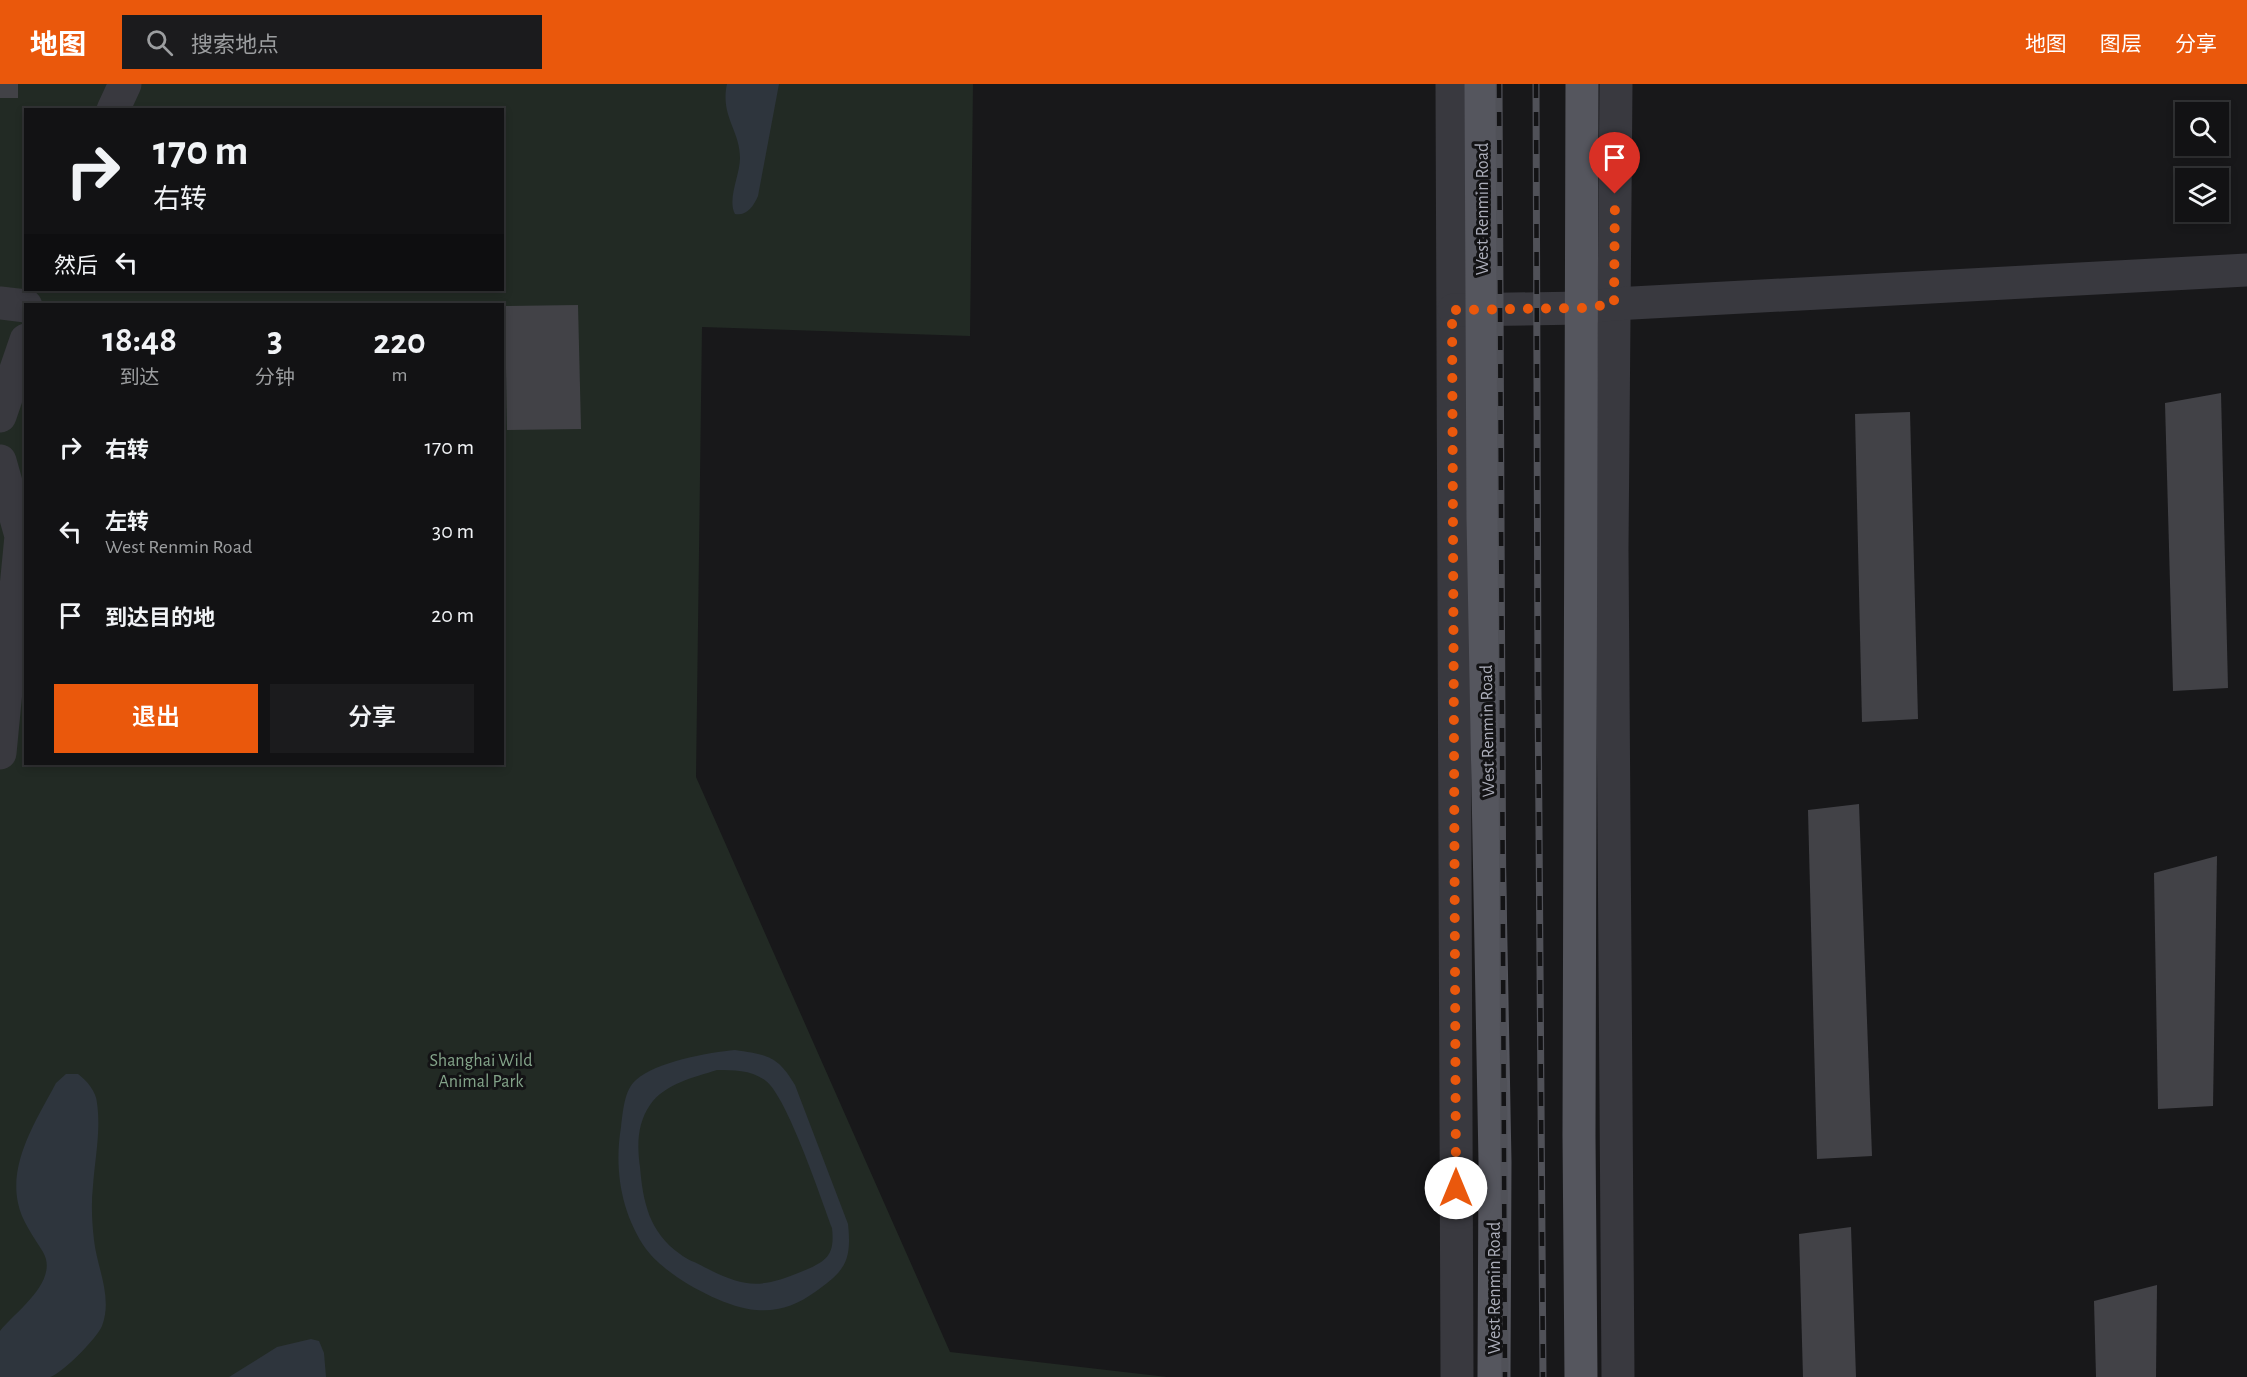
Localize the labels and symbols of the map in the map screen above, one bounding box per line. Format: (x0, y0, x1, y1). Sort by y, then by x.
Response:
pin (1589, 132, 1640, 194)
street label: West Renmin Road (1474, 143, 1492, 275)
street label: West Renmin Road (1478, 665, 1498, 797)
park label: Shanghai Wild Animal Park (429, 1052, 533, 1091)
position arrow (1424, 1156, 1488, 1220)
street label: West Renmin Road (1486, 1222, 1504, 1354)

